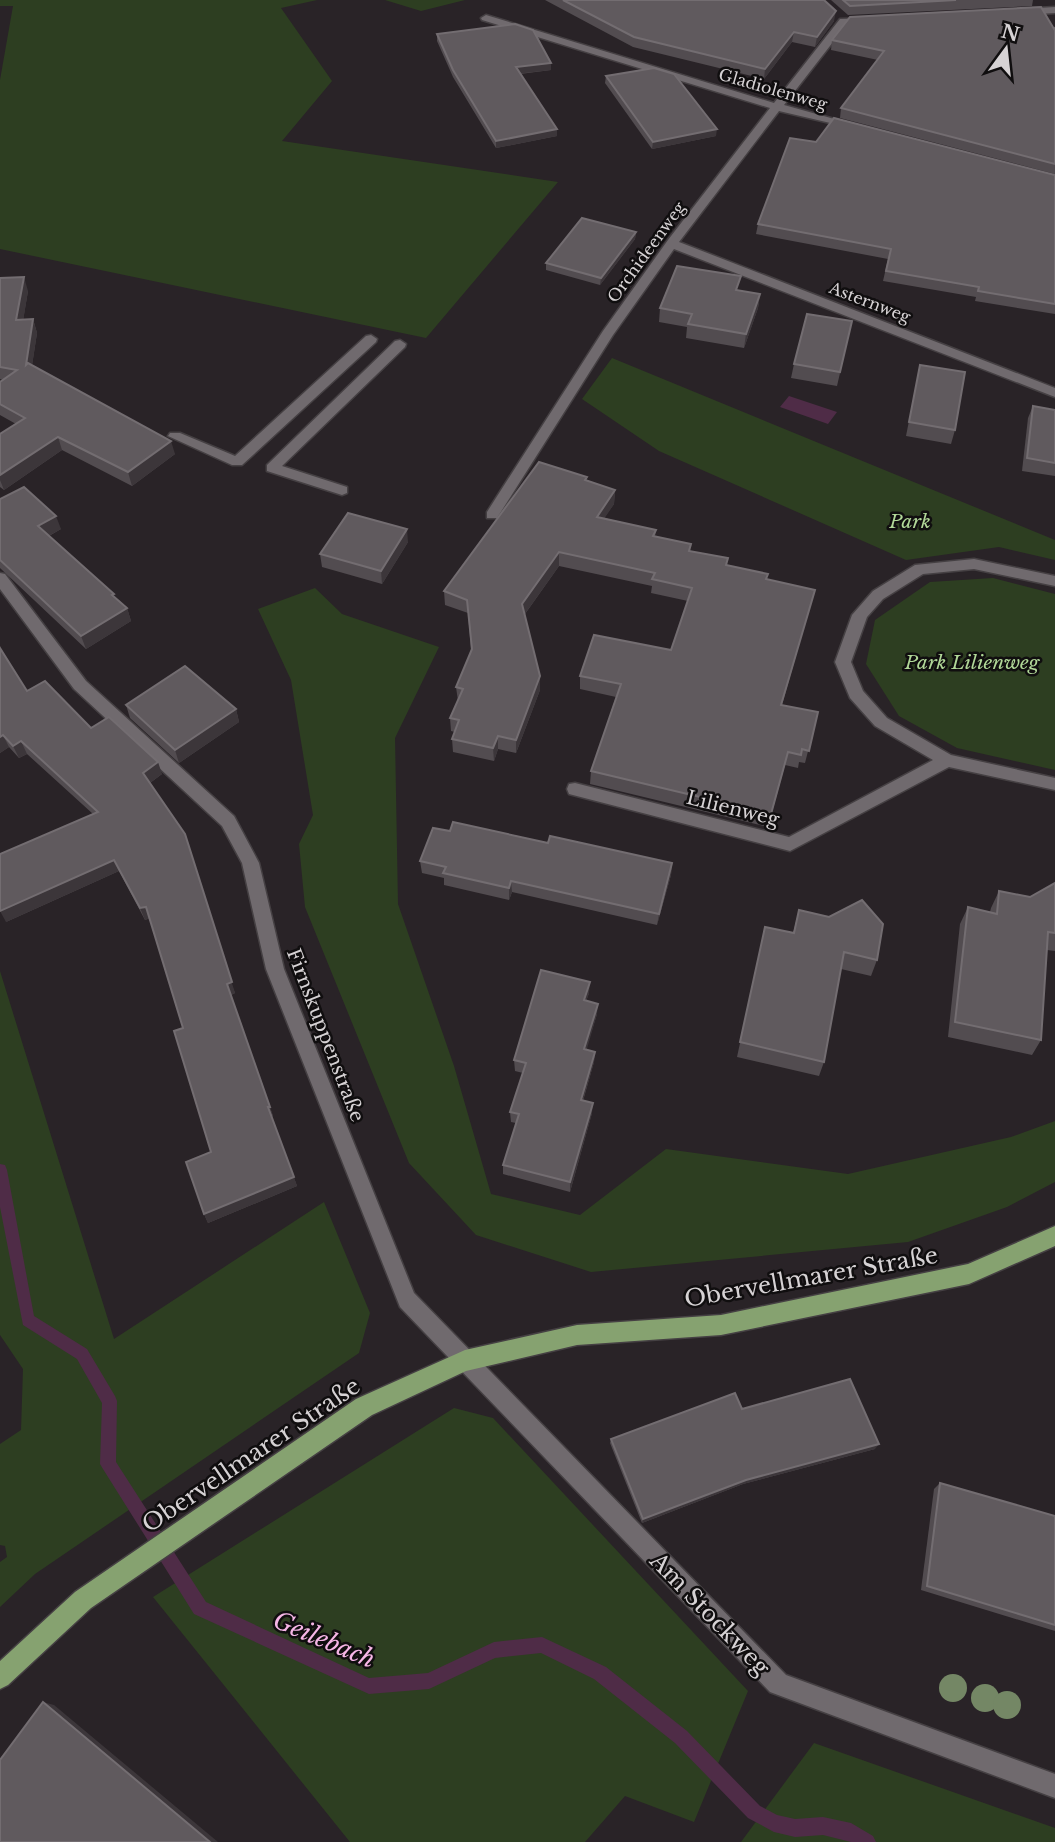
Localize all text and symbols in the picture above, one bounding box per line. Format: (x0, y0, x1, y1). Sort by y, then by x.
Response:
north arrow (971, 14, 1041, 84)
text: N (999, 20, 1022, 47)
street label: Gladiolenweg (716, 64, 830, 114)
street label: Orchideenweg (603, 197, 689, 306)
street label: Asternweg (826, 277, 914, 327)
park label: Park (888, 510, 931, 533)
park label: Park Lilienweg (904, 651, 1041, 674)
street label: Lilienweg (684, 786, 782, 831)
street label: Firnskuppenstraße (282, 945, 369, 1125)
street label: Obervellmarer Straße (682, 1241, 940, 1313)
street label: Obervellmarer Straße (137, 1372, 365, 1538)
street label: Am Stockweg (644, 1546, 776, 1681)
water label: Geilebach (269, 1605, 380, 1674)

